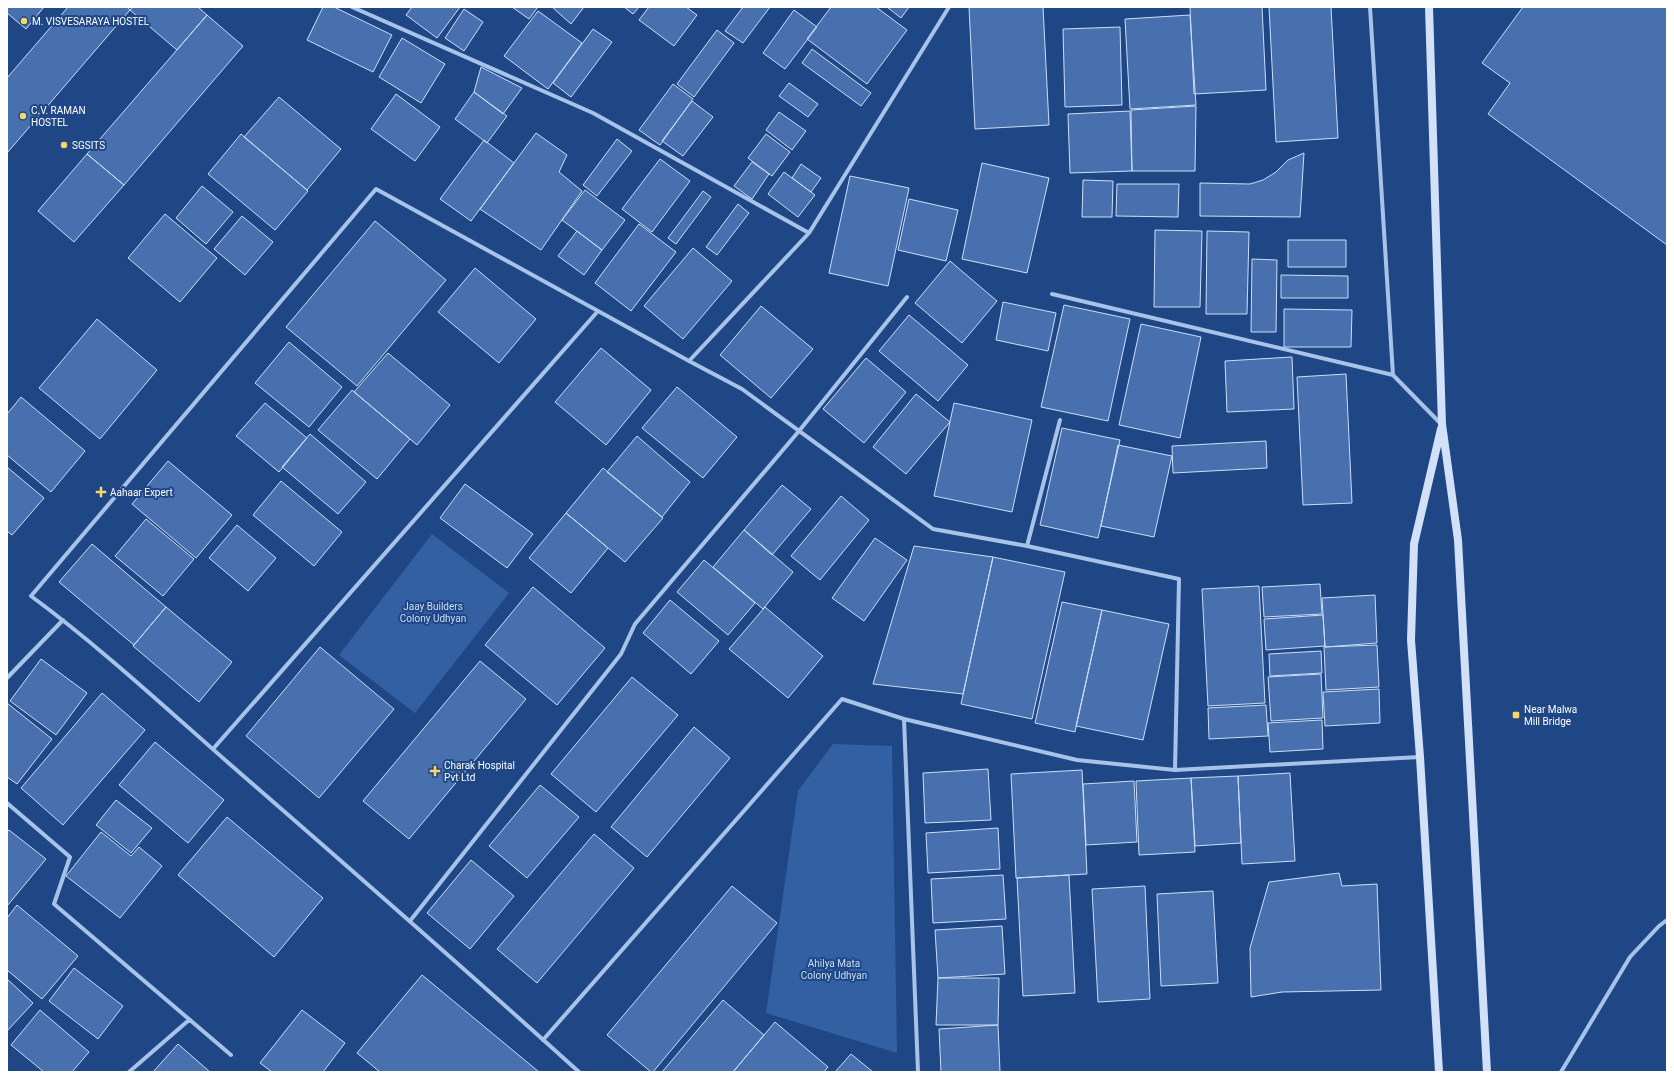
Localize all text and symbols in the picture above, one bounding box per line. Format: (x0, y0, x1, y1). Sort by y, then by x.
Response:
marker: M. VISVESARAYA HOSTEL (19, 16, 29, 26)
place label: M. VISVESARAYA HOSTEL (32, 16, 150, 27)
place label: C.V. RAMAN HOSTEL (31, 105, 86, 128)
marker: C.V. RAMAN HOSTEL (18, 111, 28, 121)
marker: SGSITS (59, 140, 69, 150)
place label: SGSITS (72, 140, 105, 151)
marker: Aahaar Expert (95, 486, 107, 498)
place label: Aahaar Expert (110, 487, 173, 498)
park label: Jaay Builders Colony Udhyan (400, 601, 466, 624)
place label: Near Malwa Mill Bridge (1524, 704, 1577, 727)
marker: Near Malwa Mill Bridge (1511, 710, 1521, 720)
place label: Charak Hospital Pvt Ltd (444, 760, 515, 783)
marker: Charak Hospital Pvt Ltd (429, 765, 441, 777)
park label: Ahilya Mata Colony Udhyan (801, 958, 867, 981)

